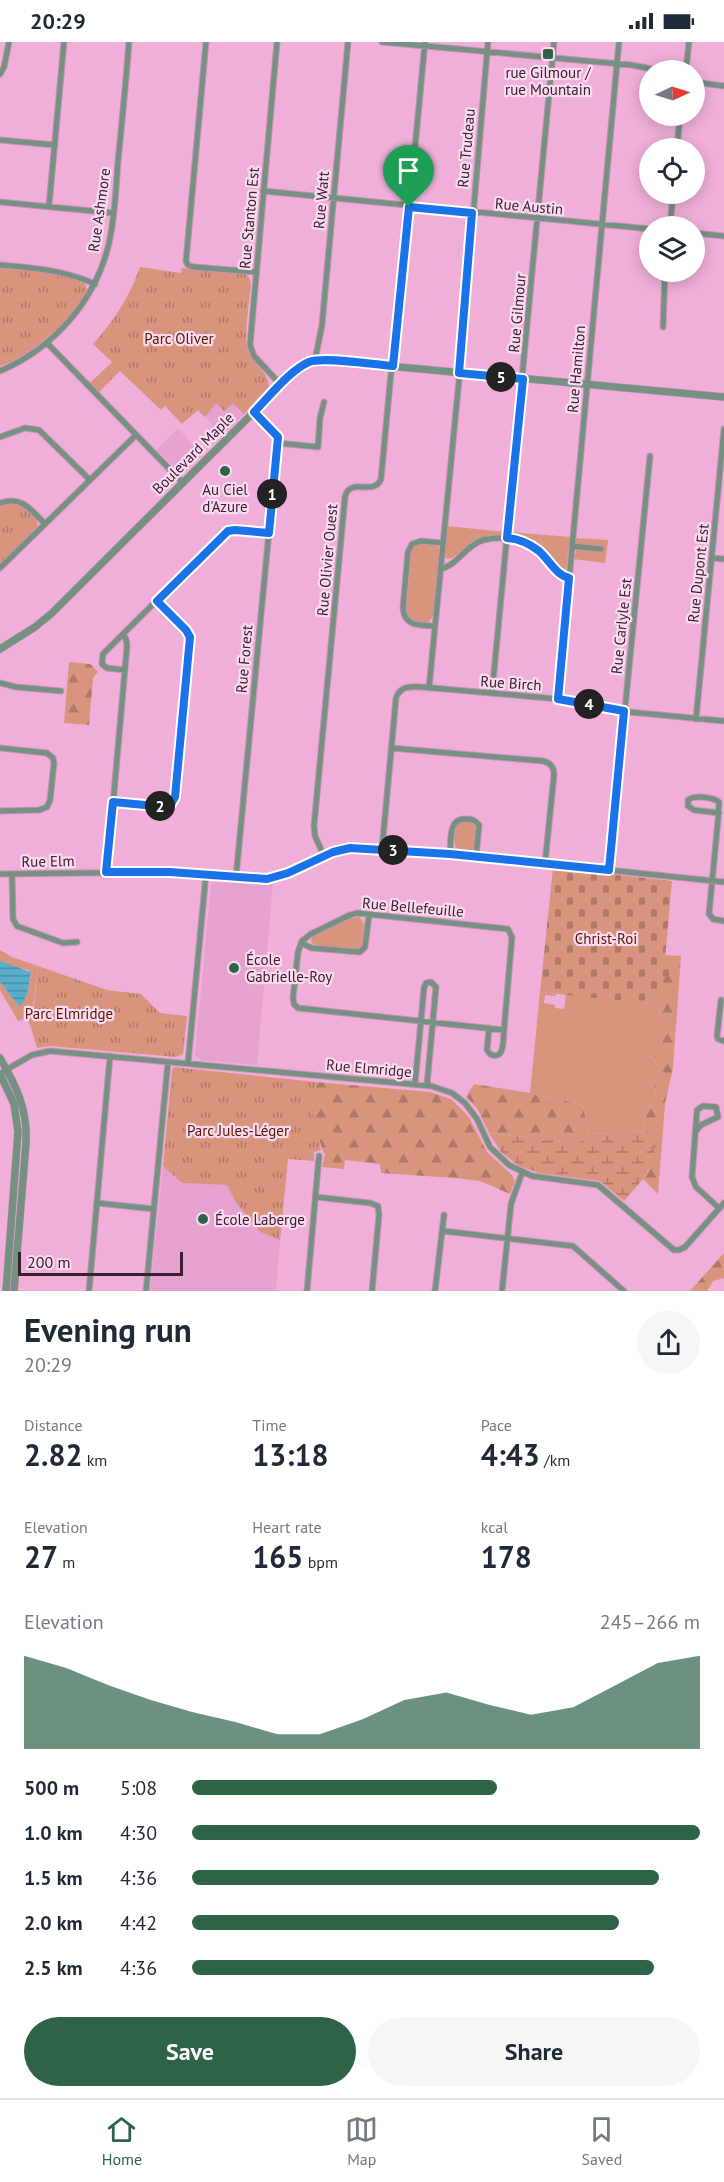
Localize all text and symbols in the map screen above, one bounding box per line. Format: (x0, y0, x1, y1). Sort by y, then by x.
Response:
text: 20:29 (30, 7, 86, 35)
marker: rue Gilmour / rue Mountain (541, 47, 555, 61)
north arrow (639, 60, 705, 126)
map controls (639, 60, 705, 282)
place label: rue Gilmour / rue Mountain (505, 63, 591, 99)
street label: Rue Trudeau (453, 108, 479, 188)
button: locate (639, 138, 705, 204)
pin (383, 145, 434, 207)
icon: arrive (392, 154, 425, 187)
street label: Rue Stanton Est (235, 166, 263, 270)
street label: Rue Ashmore (84, 167, 114, 253)
street label: Rue Watt (309, 170, 333, 230)
street label: Rue Austin (494, 194, 564, 218)
button: layers (639, 216, 705, 282)
street label: Rue Gilmour (504, 273, 530, 353)
street label: Rue Hamilton (563, 324, 589, 414)
park label: Parc Oliver (144, 329, 214, 348)
pin: 5 (486, 362, 516, 392)
text: 5 (496, 367, 506, 387)
street label: Boulevard Maple (148, 408, 238, 498)
marker: Au Ciel d'Azure (218, 464, 232, 478)
pin: 1 (257, 479, 287, 509)
place label: Au Ciel d'Azure (202, 480, 248, 516)
text: 1 (267, 484, 277, 504)
street label: Rue Olivier Ouest (313, 503, 341, 617)
street label: Rue Dupont Est (683, 523, 713, 623)
street label: Rue Carlyle Est (607, 577, 635, 675)
street label: Rue Forest (232, 624, 256, 694)
street label: Rue Birch (480, 671, 542, 695)
pin: 4 (574, 689, 604, 719)
text: 4 (584, 694, 594, 714)
pin: 2 (145, 791, 175, 821)
text: 2 (155, 796, 165, 816)
pin: 3 (378, 835, 408, 865)
text: 3 (388, 840, 398, 860)
street label: Rue Elm (21, 851, 75, 871)
street label: Rue Bellefeuille (361, 893, 465, 921)
park label: Christ-Roi (575, 929, 637, 948)
place label: École Gabrielle-Roy (246, 950, 332, 986)
marker: École Gabrielle-Roy (227, 961, 241, 975)
park label: Parc Elmridge (25, 1004, 113, 1023)
street label: Rue Elmridge (325, 1055, 413, 1081)
park label: Parc Jules-Léger (187, 1121, 289, 1140)
place label: École Laberge (215, 1210, 305, 1229)
marker: École Laberge (196, 1212, 210, 1226)
scale bar (18, 1249, 183, 1276)
text: 200 m (27, 1252, 70, 1272)
text: Evening run (24, 1308, 192, 1351)
button: share (637, 1311, 700, 1374)
text: 20:29 (24, 1352, 72, 1378)
text: Distance (24, 1415, 83, 1435)
text: Time (252, 1415, 287, 1435)
text: Pace (481, 1415, 512, 1435)
text: 2.82 (24, 1435, 82, 1474)
text: 13:18 (252, 1435, 328, 1474)
text: 4:43 (481, 1435, 540, 1474)
text: km (82, 1450, 107, 1470)
text: /km (540, 1450, 570, 1470)
text: Elevation (24, 1517, 88, 1537)
text: Heart rate (252, 1517, 322, 1537)
text: kcal (481, 1517, 508, 1537)
text: 27 (24, 1537, 58, 1576)
text: 165 (252, 1537, 303, 1576)
text: 178 (481, 1537, 532, 1576)
text: m (58, 1552, 75, 1572)
text: bpm (303, 1552, 338, 1572)
text: Elevation (24, 1609, 104, 1635)
text: 245–266 m (600, 1609, 700, 1635)
text: 500 m (24, 1775, 79, 1801)
text: 5:08 (120, 1775, 157, 1801)
text: 1.0 km (24, 1820, 83, 1846)
text: 4:30 (120, 1820, 157, 1846)
text: 1.5 km (24, 1865, 83, 1891)
text: 4:36 (120, 1865, 157, 1891)
text: 2.0 km (24, 1910, 83, 1936)
text: 4:42 (120, 1910, 157, 1936)
text: 2.5 km (24, 1955, 83, 1981)
text: 4:36 (120, 1955, 157, 1981)
button: Save (24, 2017, 356, 2086)
button: Share (368, 2017, 700, 2086)
tab: Home (102, 2113, 142, 2169)
tab: Map (345, 2113, 378, 2169)
tab: Saved (582, 2113, 622, 2169)

